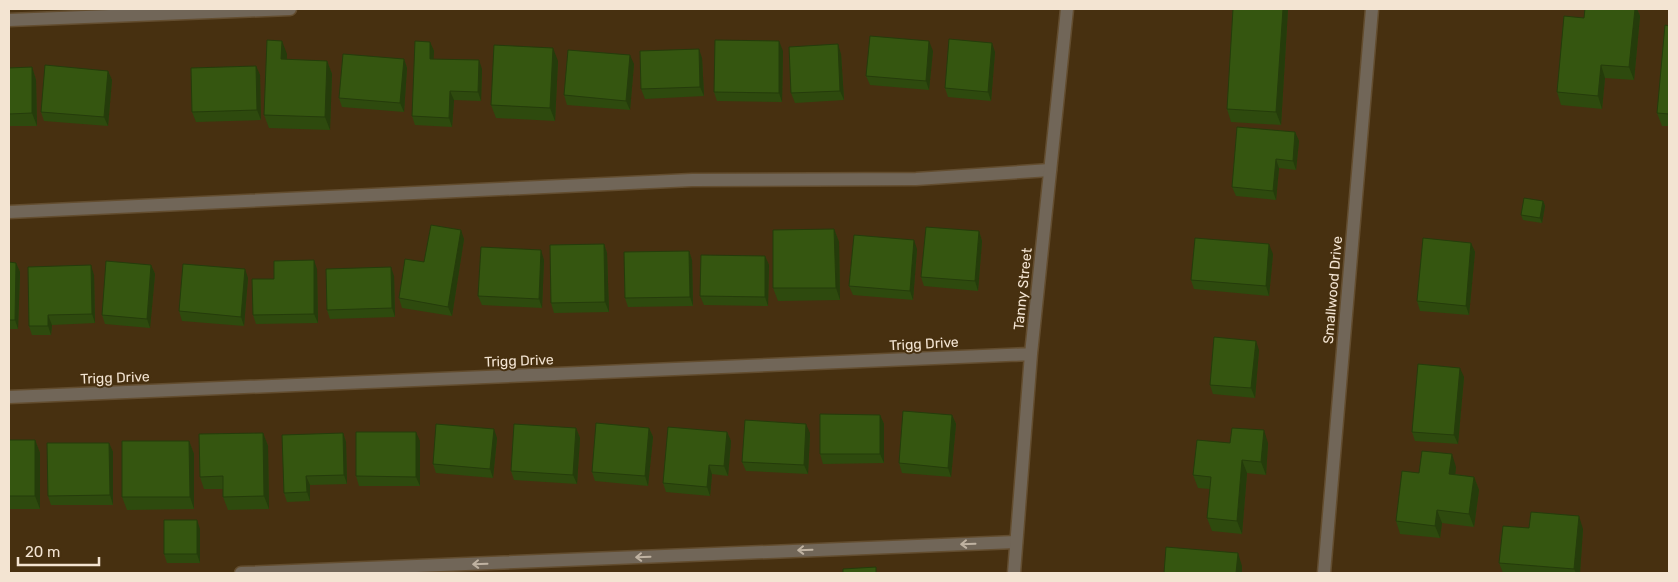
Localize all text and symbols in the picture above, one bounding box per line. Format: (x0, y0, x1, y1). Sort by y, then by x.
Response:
street label: Smallwood Drive (1320, 235, 1346, 345)
street label: Tanny Street (1010, 247, 1036, 331)
street label: Trigg Drive (889, 334, 959, 354)
street label: Trigg Drive (484, 351, 554, 371)
street label: Trigg Drive (80, 368, 150, 388)
scale bar (18, 534, 99, 566)
one-way arrow (960, 539, 976, 548)
text: 20 m (25, 543, 60, 561)
one-way arrow (797, 546, 813, 555)
one-way arrow (635, 552, 652, 562)
one-way arrow (473, 559, 489, 568)

